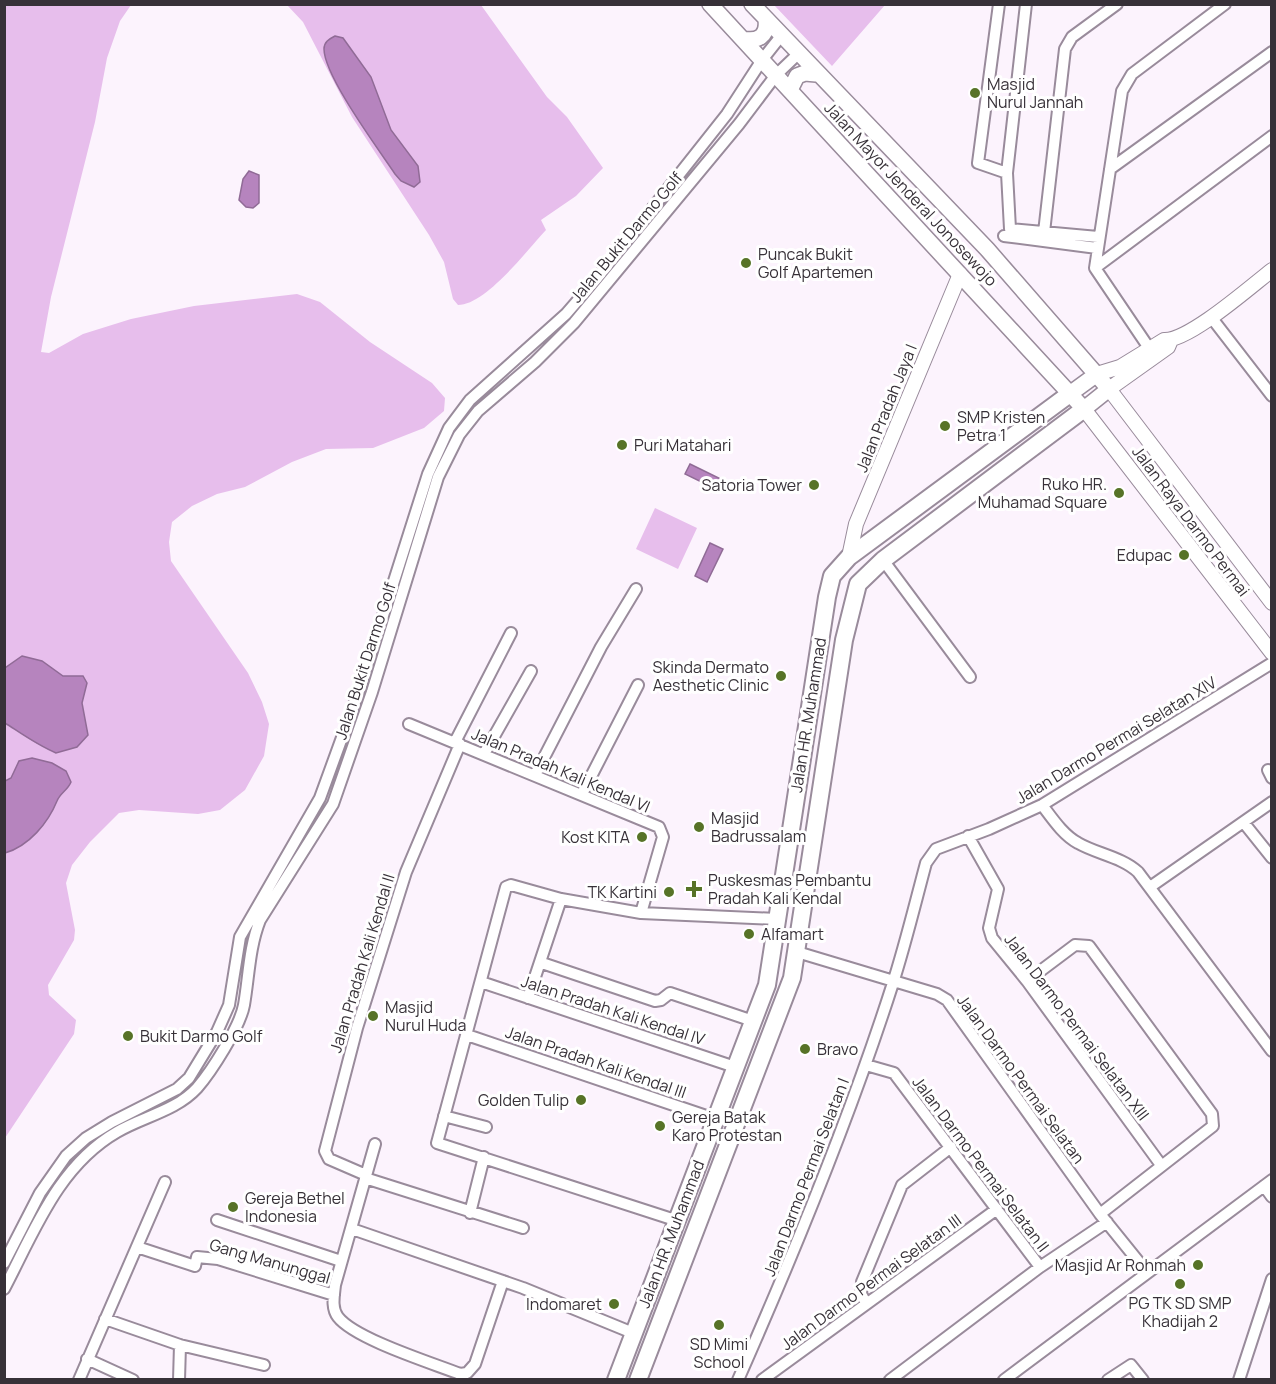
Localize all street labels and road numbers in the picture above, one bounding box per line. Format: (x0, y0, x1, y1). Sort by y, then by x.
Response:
street label: Jalan Mayor Jenderal Jonosewojo (820, 97, 1002, 291)
street label: Jalan Bukit Darmo Golf (565, 167, 687, 307)
street label: Jalan Pradah Jaya I (850, 341, 922, 475)
street label: Jalan Raya Darmo Permai (1127, 441, 1255, 601)
street label: Jalan Bukit Darmo Golf (329, 579, 401, 742)
street label: Jalan HR. Muhammad (785, 636, 831, 794)
street label: Jalan Darmo Permai Selatan XIV (1012, 671, 1221, 809)
street label: Jalan Pradah Kali Kendal VI (468, 722, 654, 818)
street label: Jalan Pradah Kali Kendal II (324, 871, 400, 1055)
street label: Jalan Darmo Permai Selatan XIII (1001, 930, 1153, 1124)
street label: Jalan Pradah Kali Kendal IV (518, 970, 708, 1050)
street label: Jalan Darmo Permai Selatan (953, 991, 1089, 1167)
street label: Jalan Pradah Kali Kendal III (503, 1021, 689, 1103)
street label: Jalan Darmo Permai Selatan II (908, 1072, 1054, 1256)
street label: Jalan Darmo Permai Selatan I (758, 1075, 854, 1279)
street label: Jalan HR. Muhammad (633, 1157, 709, 1311)
street label: Jalan Darmo Permai Selatan III (776, 1209, 966, 1355)
street label: Gang Manunggal (207, 1233, 333, 1289)

